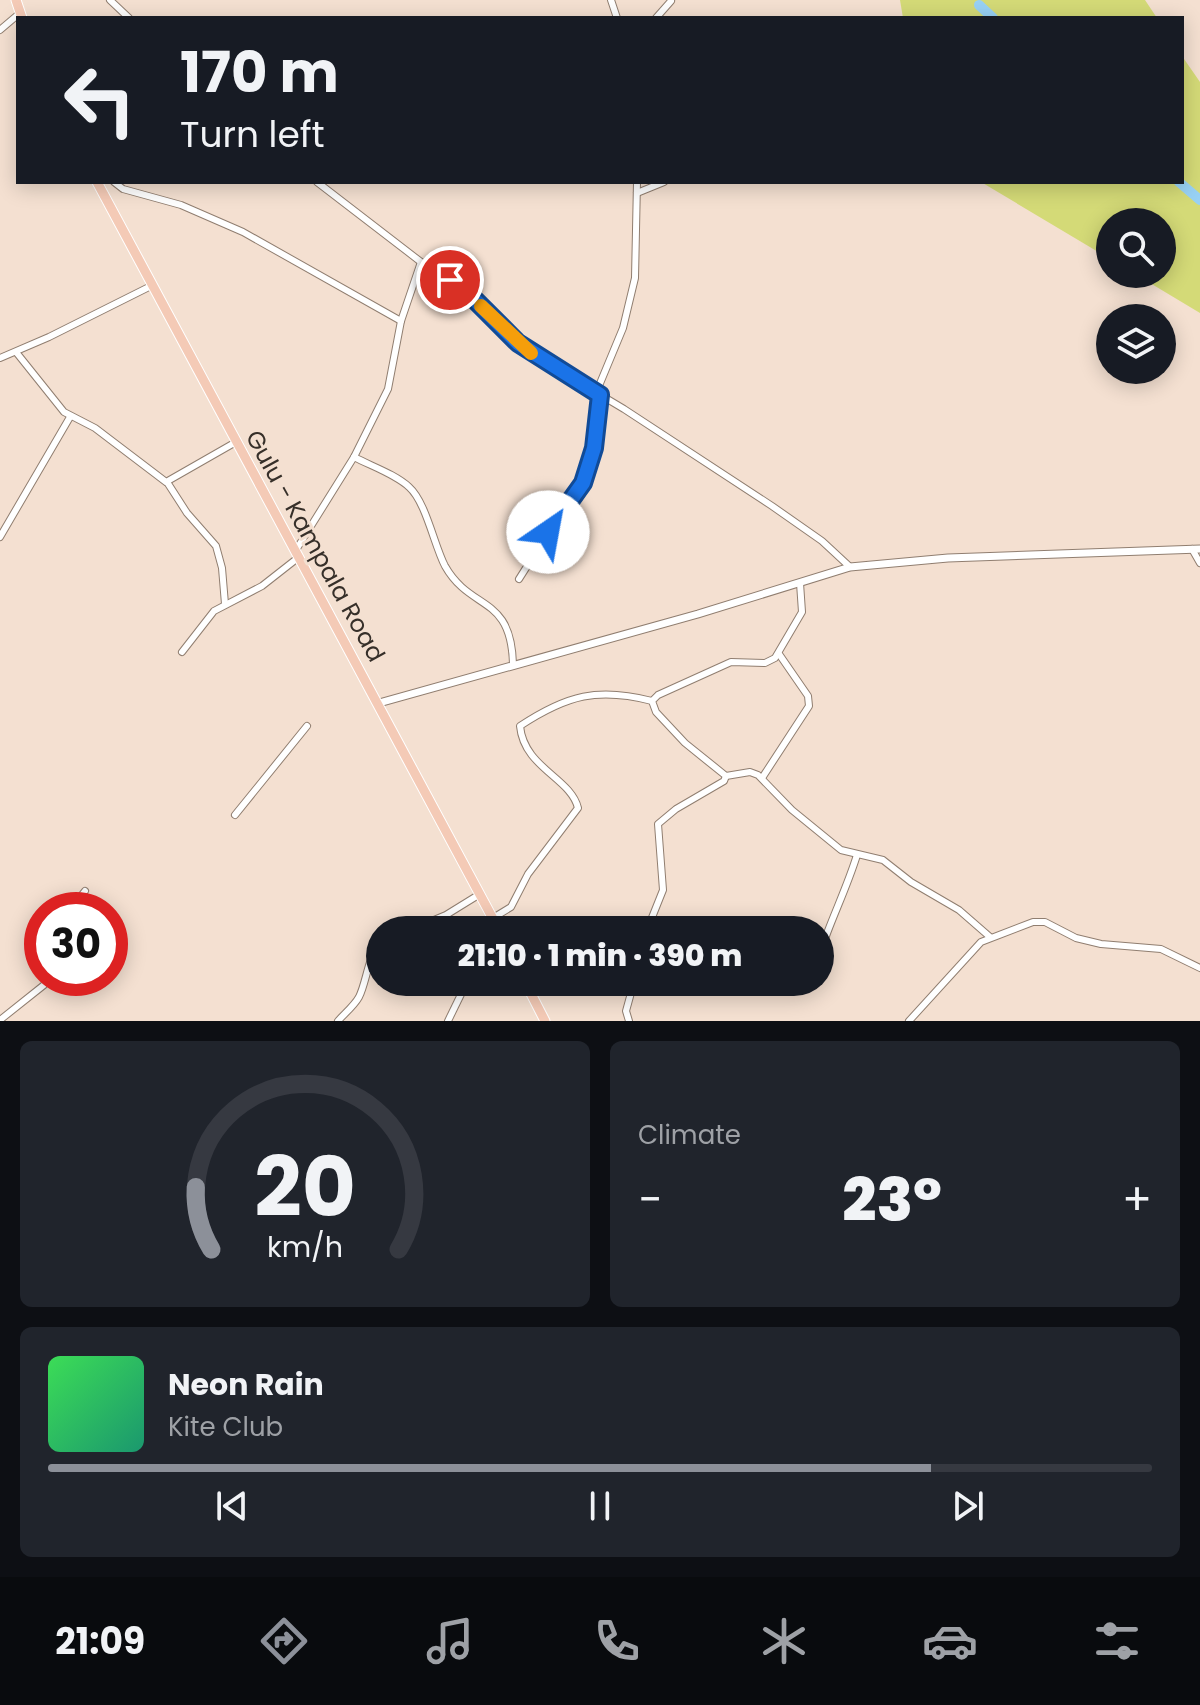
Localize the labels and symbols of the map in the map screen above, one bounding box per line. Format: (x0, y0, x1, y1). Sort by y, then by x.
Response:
pin (416, 246, 484, 314)
street label: Gulu - Kampala Road (238, 424, 393, 667)
position arrow (506, 490, 590, 574)
speed limit sign: 30 (24, 892, 128, 996)

